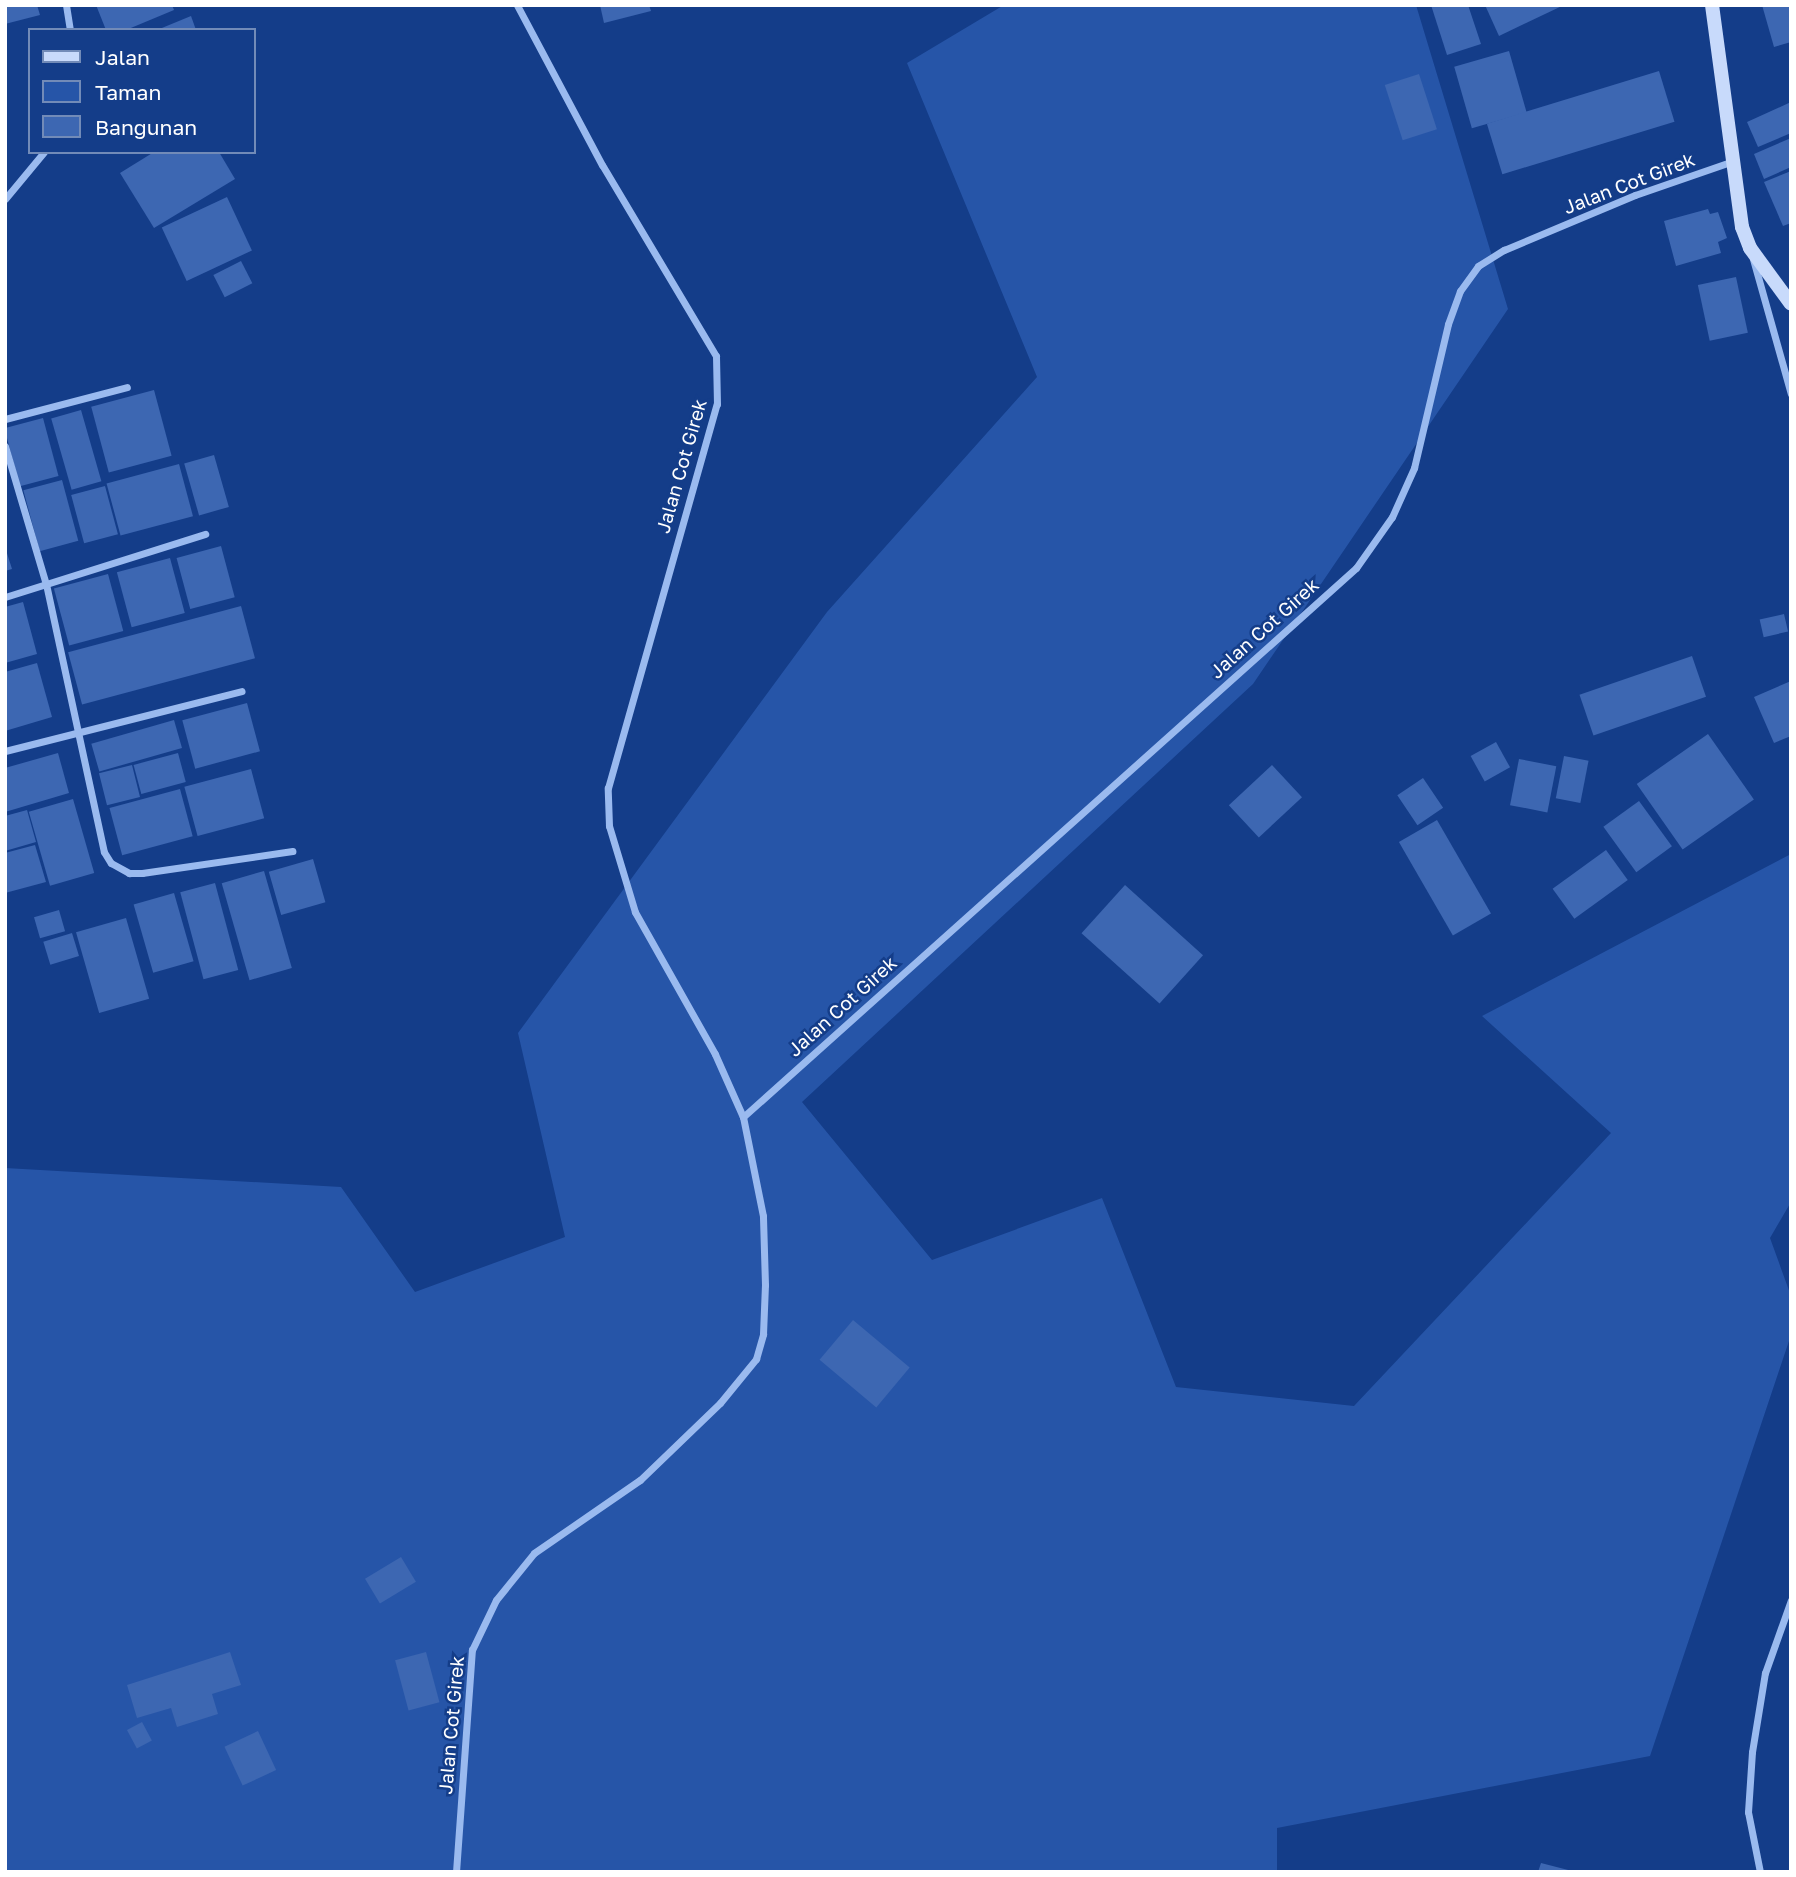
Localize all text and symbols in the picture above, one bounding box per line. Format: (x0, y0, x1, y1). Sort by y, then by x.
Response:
legend (28, 28, 256, 154)
text: Jalan (95, 44, 150, 70)
text: Taman (95, 79, 161, 105)
text: Bangunan (95, 114, 197, 140)
street label: Jalan Cot Girek (1560, 148, 1698, 218)
street label: Jalan Cot Girek (651, 396, 711, 536)
street label: Jalan Cot Girek (1205, 573, 1323, 683)
street label: Jalan Cot Girek (783, 951, 901, 1061)
street label: Jalan Cot Girek (434, 1655, 468, 1795)

